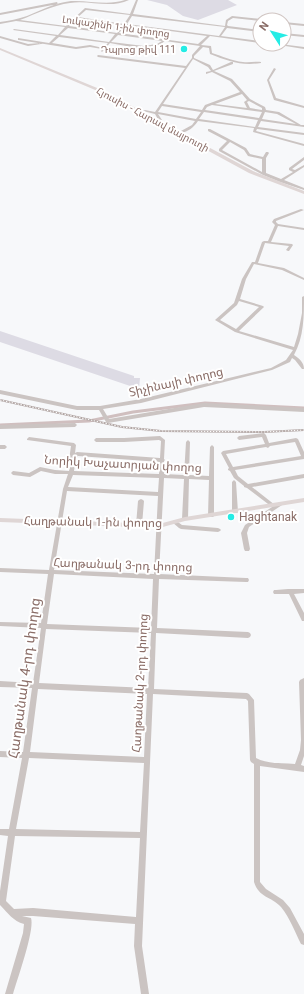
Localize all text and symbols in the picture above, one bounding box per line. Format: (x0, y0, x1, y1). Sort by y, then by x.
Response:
north arrow (252, 12, 292, 52)
street label: Լուկաշինի 1-ին փողոց (61, 13, 171, 40)
text: N (257, 19, 272, 33)
place label: Դպրոց թիվ 111 (101, 44, 176, 55)
marker: Դպրոց թիվ 111 (179, 44, 189, 54)
street label: Հյուսիս - Հարավ մայրուղի (95, 85, 211, 154)
street label: Տիչինայի փողոց (127, 364, 225, 400)
street label: Նորիկ Խաչատրյան փողոց (44, 453, 202, 475)
place label: Haghtanak (239, 510, 298, 524)
marker: Haghtanak (226, 512, 236, 522)
street label: Հաղթանակ 1-ին փողոց (24, 514, 162, 530)
street label: Հաղթանակ 3-րդ փողոց (53, 556, 193, 574)
street label: Հաղթանակ 4-րդ փողոց (5, 597, 43, 759)
street label: Հաղթանակ 2-րդ փողոց (129, 613, 151, 753)

